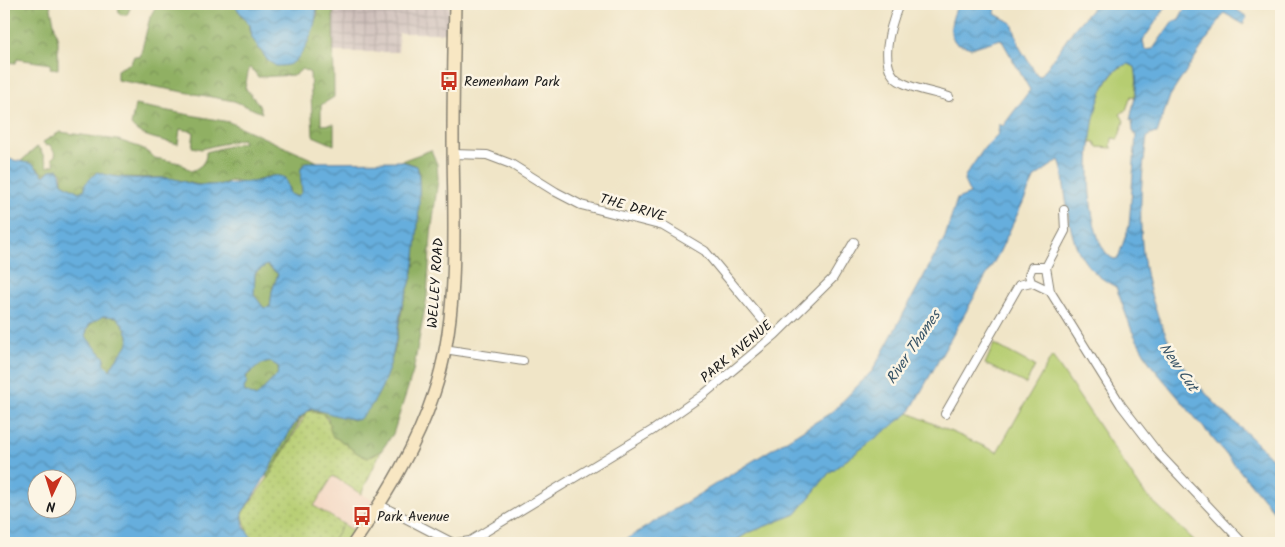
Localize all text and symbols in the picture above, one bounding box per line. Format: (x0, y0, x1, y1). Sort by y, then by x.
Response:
bus stop icon: Remenham Park (438, 70, 460, 92)
place label: Remenham Park (464, 71, 560, 93)
street label: THE DRIVE (597, 188, 669, 228)
street label: WELLEY ROAD (422, 237, 450, 329)
water label: River Thames (880, 304, 948, 389)
street label: PARK AVENUE (696, 314, 778, 389)
water label: New Cut (1153, 338, 1205, 399)
north arrow (28, 470, 78, 520)
text: N (46, 495, 56, 517)
bus stop icon: Park Avenue (351, 505, 373, 527)
place label: Park Avenue (377, 506, 450, 528)

